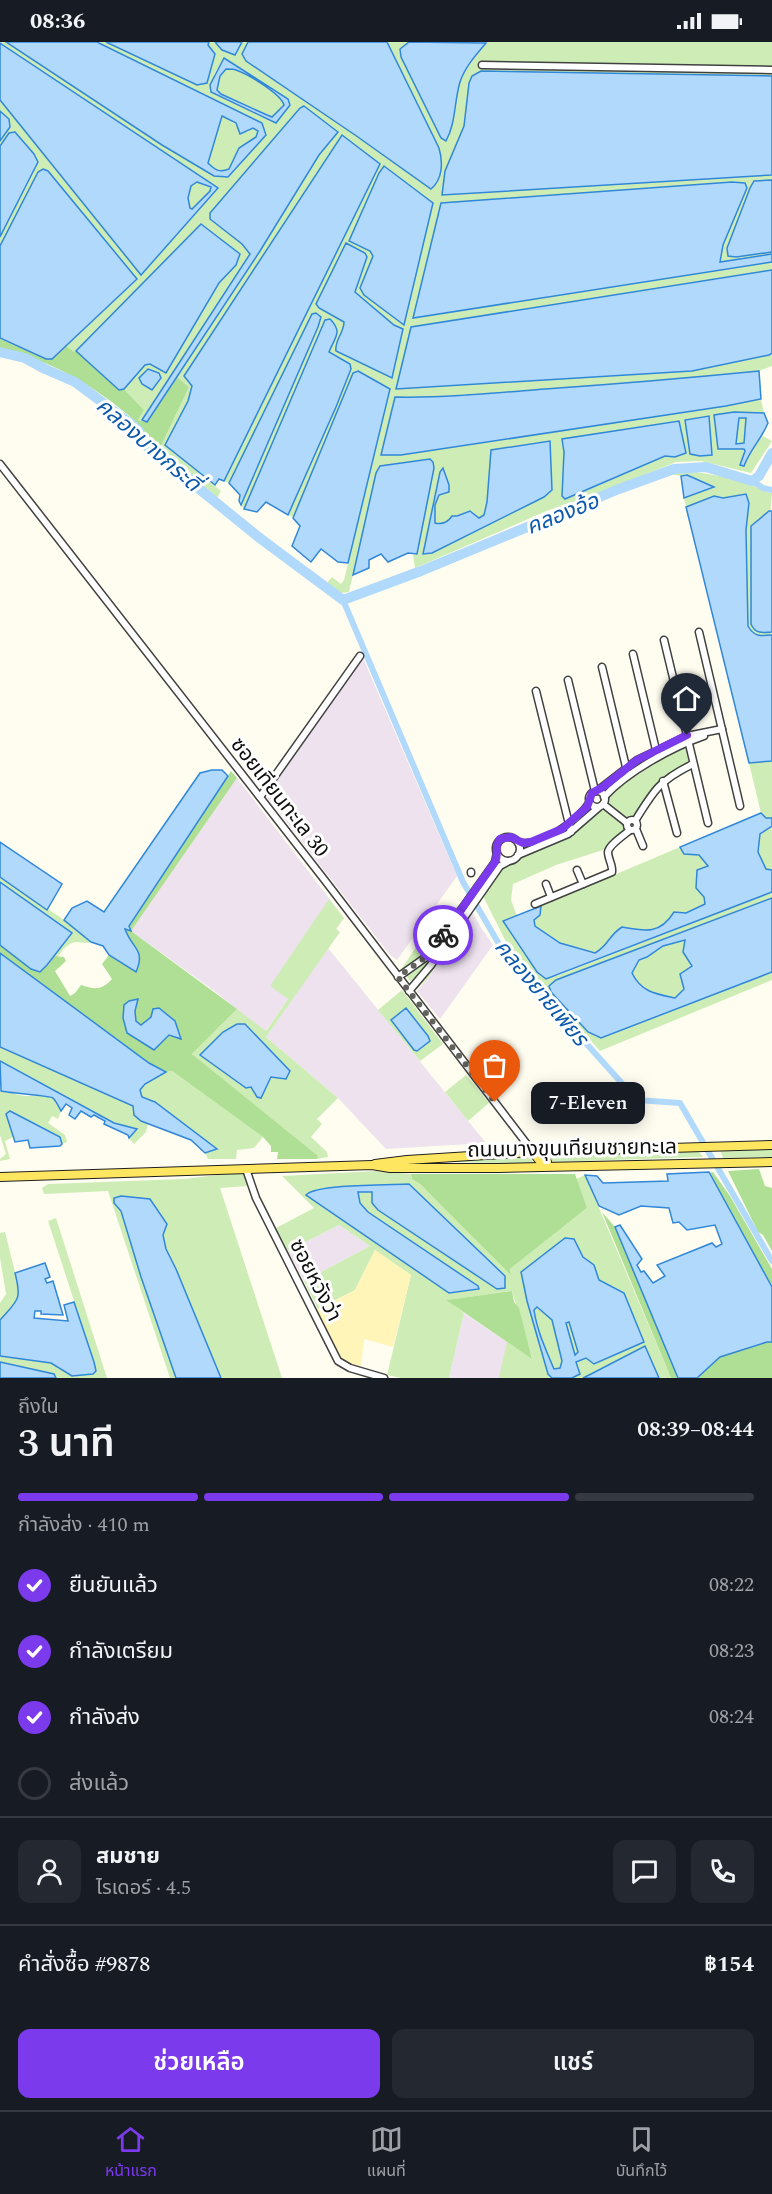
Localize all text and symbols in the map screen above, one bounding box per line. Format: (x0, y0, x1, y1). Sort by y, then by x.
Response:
text: 08:36 (30, 5, 85, 38)
water label: คลองบางกระดี่ (88, 390, 211, 503)
water label: คลองอ้อ (521, 484, 605, 544)
pin (661, 673, 712, 735)
icon: home (670, 682, 703, 715)
street label: ซอยเทียนทะเล 30 (222, 731, 336, 864)
courier (413, 905, 473, 965)
icon: bike (427, 919, 460, 952)
water label: คลองยายเพียร (486, 932, 597, 1055)
pin (469, 1040, 520, 1102)
icon: bag (478, 1049, 511, 1082)
callout: 7-Eleven (531, 1081, 645, 1123)
text: 7-Eleven (548, 1088, 628, 1118)
street label: ถนนบางขุนเทียนชายทะเล (467, 1131, 677, 1167)
street label: ซอยหวังว่า (281, 1234, 350, 1327)
text: ถึงใน (18, 1392, 59, 1422)
text: 08:39–08:44 (637, 1413, 754, 1446)
text: 3 นาที (18, 1415, 115, 1474)
text: กำลังส่ง · 410 m (18, 1510, 150, 1540)
icon: check (18, 1569, 51, 1602)
text: ยืนยันแล้ว (69, 1569, 158, 1602)
text: 08:22 (709, 1570, 754, 1600)
icon: check (18, 1635, 51, 1668)
text: กำลังเตรียม (69, 1635, 173, 1668)
text: 08:23 (709, 1636, 754, 1666)
icon: check (18, 1701, 51, 1734)
text: กำลังส่ง (69, 1701, 140, 1734)
text: 08:24 (709, 1702, 754, 1732)
text: ส่งแล้ว (69, 1767, 129, 1800)
button: person (18, 1840, 81, 1903)
text: สมชาย (96, 1840, 160, 1873)
button: chat (613, 1840, 676, 1903)
button: phone (691, 1840, 754, 1903)
text: ไรเดอร์ · 4.5 (96, 1873, 191, 1903)
text: คำสั่งซื้อ #9878 (18, 1948, 150, 1981)
text: ฿154 (704, 1948, 754, 1981)
button: ช่วยเหลือ (18, 2029, 380, 2098)
button: แชร์ (392, 2029, 754, 2098)
tab: หน้าแรก (105, 2123, 157, 2183)
tab: แผนที่ (367, 2123, 406, 2183)
tab: บันทึกไว้ (616, 2123, 667, 2183)

